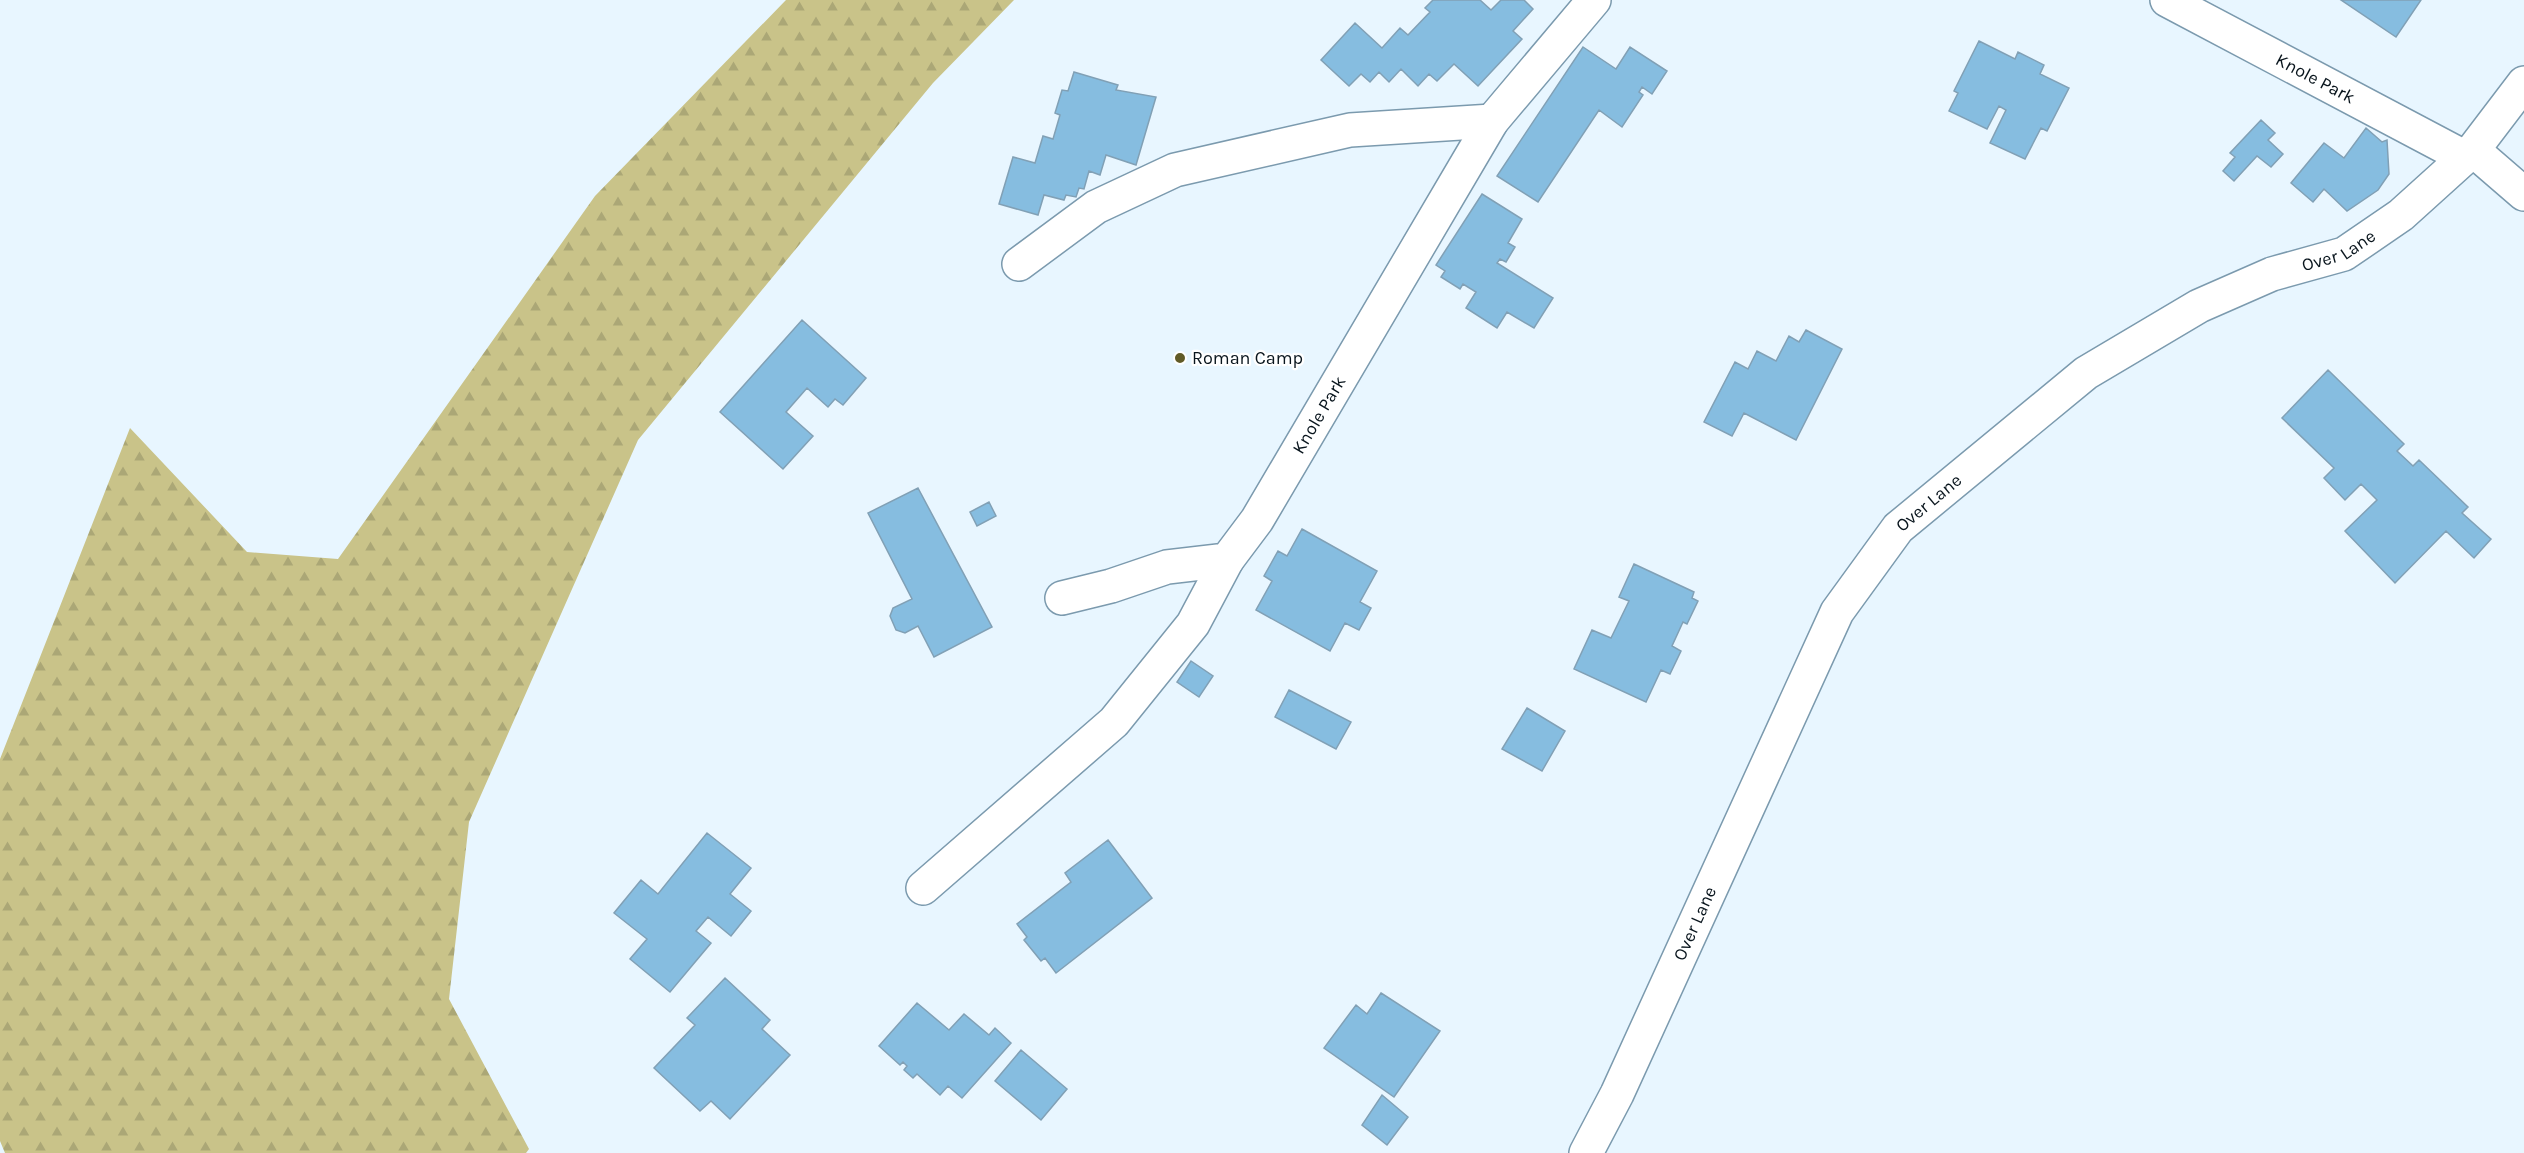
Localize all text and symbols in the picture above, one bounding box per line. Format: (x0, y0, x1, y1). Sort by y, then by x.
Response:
street label: Knole Park (2272, 49, 2359, 109)
street label: Over Lane (2299, 225, 2380, 276)
place label: Roman Camp (1192, 347, 1303, 369)
marker: Roman Camp (1173, 351, 1187, 365)
street label: Knole Park (1287, 372, 1350, 458)
street label: Over Lane (1891, 469, 1966, 536)
street label: Over Lane (1668, 883, 1721, 964)

